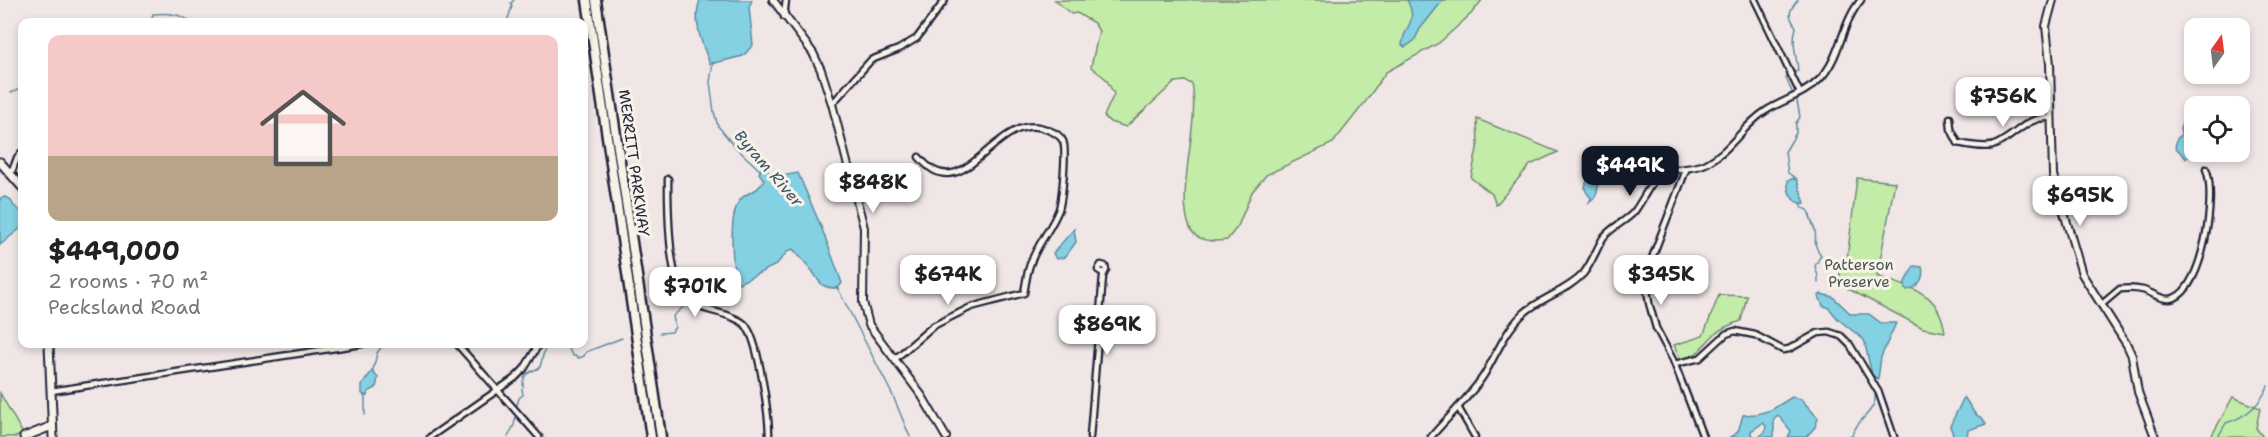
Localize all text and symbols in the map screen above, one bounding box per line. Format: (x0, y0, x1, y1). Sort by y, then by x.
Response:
north arrow (2184, 18, 2250, 84)
map controls (2184, 18, 2250, 162)
icon: home (249, 74, 357, 182)
pin: $756K (1961, 77, 2045, 128)
text: $756K (1969, 83, 2037, 109)
street label: MERRITT PARKWAY (614, 88, 654, 238)
button: locate (2184, 96, 2250, 162)
water label: Byram River (729, 126, 808, 211)
pin: $449K (1588, 146, 1672, 197)
text: $449K (1596, 152, 1664, 178)
pin: $848K (831, 163, 915, 214)
text: $848K (838, 169, 908, 195)
pin: $695K (2038, 176, 2122, 227)
text: $695K (2046, 182, 2114, 208)
text: $449,000 (48, 233, 180, 268)
pin: $674K (906, 255, 990, 306)
pin: $345K (1619, 255, 1703, 306)
park label: Patterson Preserve (1824, 255, 1894, 292)
text: $674K (914, 261, 982, 287)
text: $345K (1628, 261, 1694, 287)
pin: $701K (653, 267, 737, 318)
text: 2 rooms · 70 m² (48, 268, 209, 294)
text: $701K (663, 273, 727, 299)
text: Pecksland Road (48, 294, 201, 320)
pin: $869K (1065, 305, 1149, 356)
text: $869K (1073, 311, 1141, 337)

